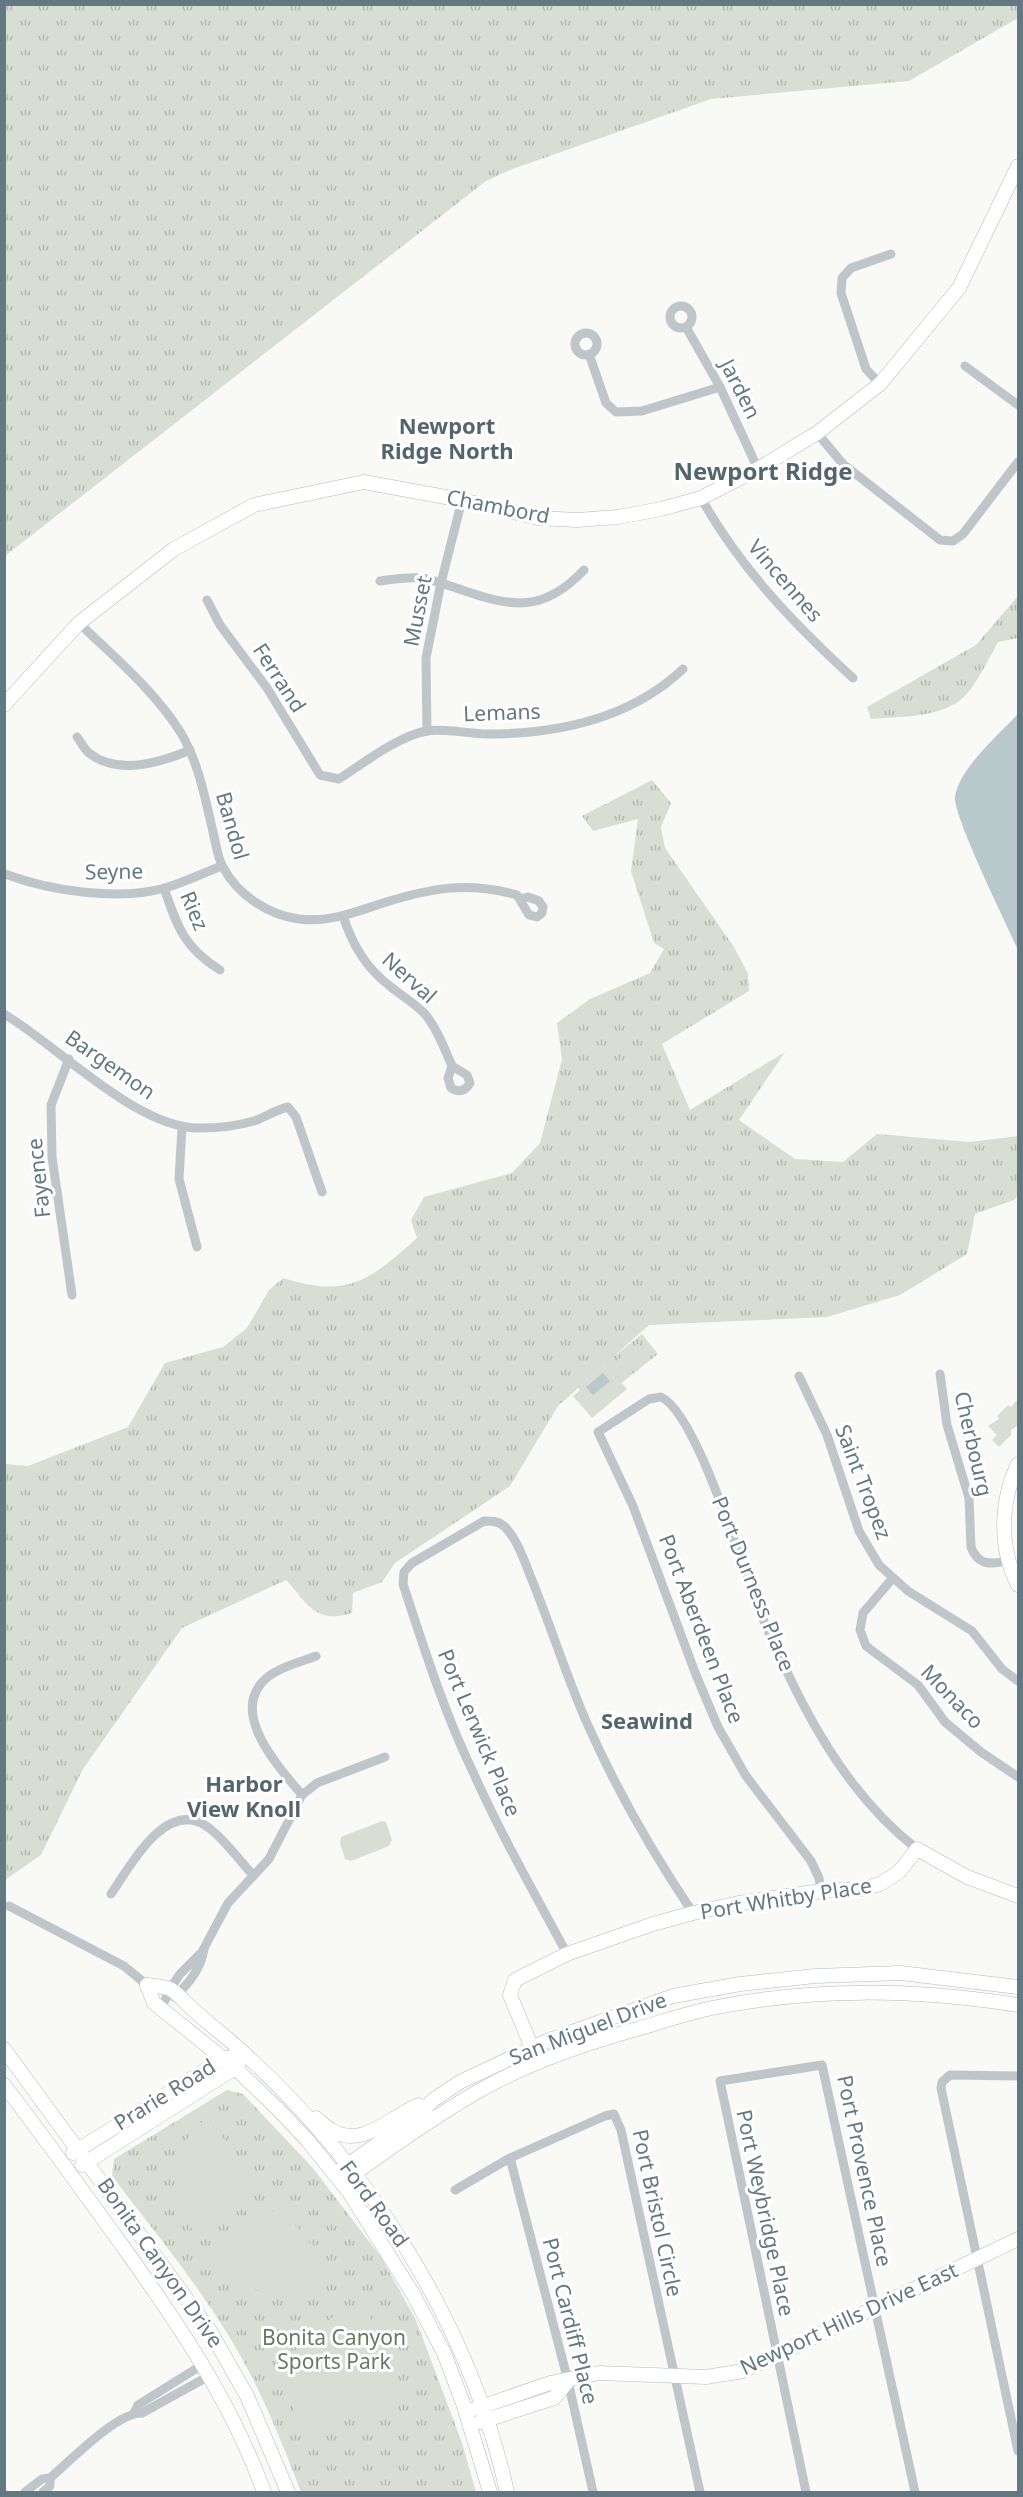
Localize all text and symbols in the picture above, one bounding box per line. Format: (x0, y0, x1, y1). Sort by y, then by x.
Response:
street label: Jarden (713, 352, 768, 423)
district label: Newport Ridge North (381, 410, 514, 465)
district label: Newport Ridge (673, 454, 853, 487)
street label: Chambord (444, 482, 552, 530)
street label: Vincennes (742, 533, 829, 628)
street label: Musset (396, 573, 438, 649)
street label: Ferrand (247, 637, 313, 718)
street label: Lemans (463, 697, 541, 727)
street label: Bandol (210, 788, 256, 863)
street label: Seyne (84, 856, 143, 886)
street label: Riez (174, 887, 216, 935)
street label: Nerval (376, 945, 443, 1009)
street label: Bargemon (60, 1023, 161, 1105)
street label: Fayence (20, 1137, 56, 1219)
street label: Cherbourg (948, 1389, 1000, 1499)
street label: Saint Tropez (829, 1420, 899, 1543)
street label: Port Durness Place (706, 1492, 802, 1675)
street label: Port Aberdeen Place (653, 1530, 751, 1727)
street label: Port Lerwick Place (432, 1645, 528, 1821)
street label: Monaco (915, 1658, 990, 1735)
district label: Seawind (601, 1705, 693, 1735)
district label: Harbor View Knoll (187, 1768, 301, 1823)
street label: Port Whitby Place (698, 1871, 874, 1925)
street label: San Miguel Drive (505, 1985, 671, 2071)
street label: Prarie Road (108, 2052, 220, 2136)
street label: Port Provence Place (831, 2072, 899, 2269)
street label: Port Weybridge Place (730, 2107, 802, 2319)
street label: Port Bristol Circle (627, 2127, 689, 2299)
street label: Ford Road (334, 2154, 416, 2252)
street label: Bonita Canyon Drive (92, 2172, 230, 2353)
street label: Port Cardiff Place (537, 2235, 605, 2407)
street label: Newport Hills Drive East (735, 2255, 962, 2381)
park label: Bonita Canyon Sports Park (262, 2323, 406, 2375)

